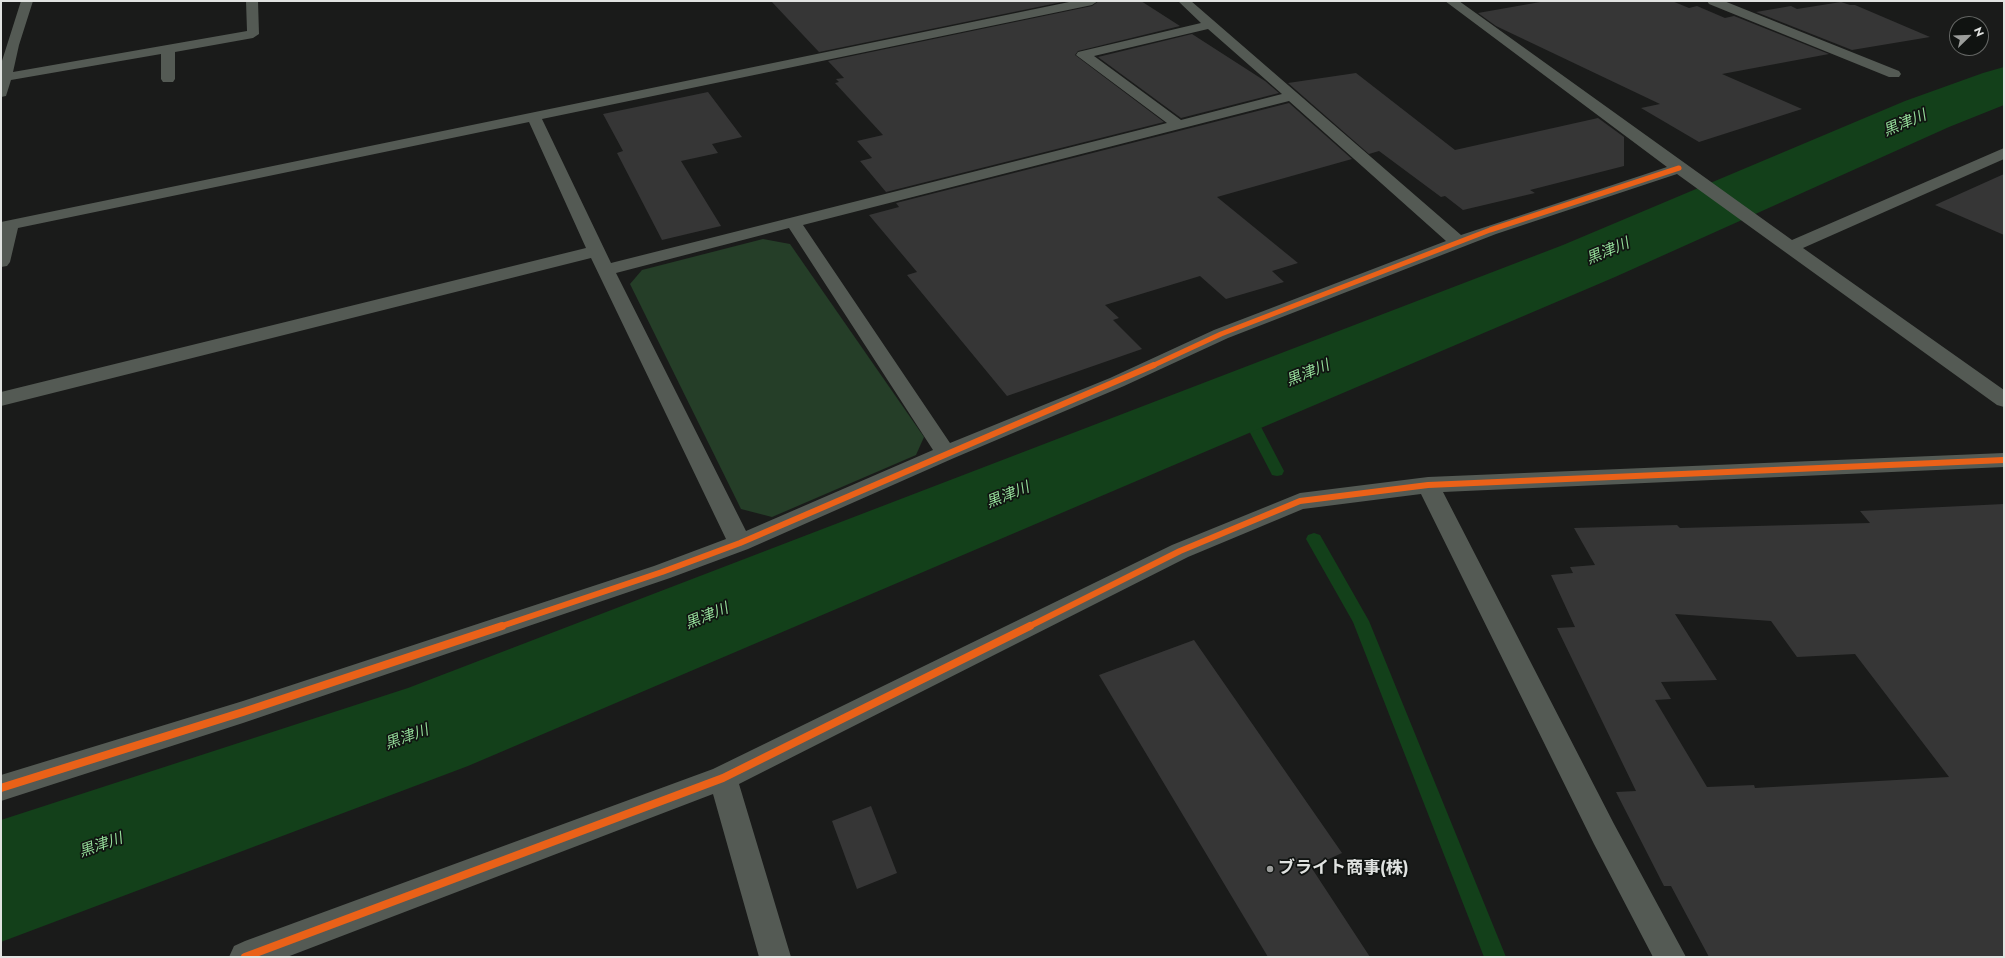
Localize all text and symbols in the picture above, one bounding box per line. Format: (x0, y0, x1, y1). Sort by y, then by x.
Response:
north arrow (1949, 16, 1989, 56)
text: N (1970, 25, 1988, 39)
water label: 黒津川 (1881, 107, 1929, 141)
water label: 黒津川 (1584, 235, 1632, 269)
water label: 黒津川 (1284, 357, 1332, 391)
water label: 黒津川 (984, 479, 1032, 513)
water label: 黒津川 (683, 600, 731, 634)
water label: 黒津川 (383, 722, 431, 754)
water label: 黒津川 (77, 830, 125, 862)
place label: ブライト商事(株) (1278, 859, 1409, 879)
marker: ブライト商事(株) (1265, 864, 1275, 874)

